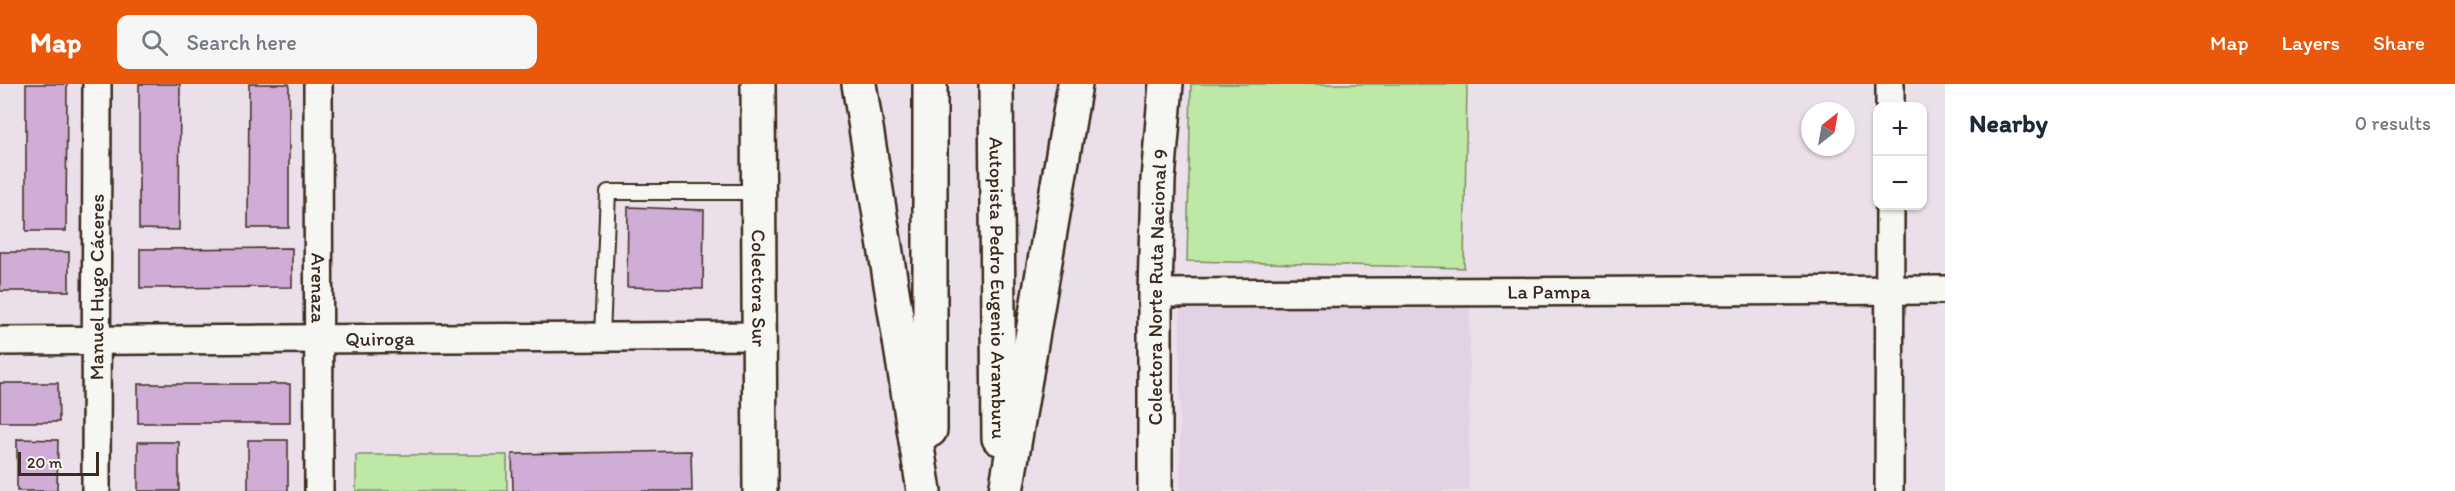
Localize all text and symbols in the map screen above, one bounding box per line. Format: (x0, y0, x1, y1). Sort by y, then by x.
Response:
search box (117, 15, 537, 69)
text: Map (30, 25, 81, 59)
icon: search (138, 26, 171, 59)
text: Search here (186, 29, 297, 56)
text: Map (2210, 30, 2249, 55)
text: Layers (2282, 30, 2340, 55)
text: Share (2373, 30, 2425, 55)
north arrow (1801, 102, 1855, 156)
map controls (1873, 102, 1927, 210)
button: + (1873, 102, 1927, 156)
text: Nearby (1969, 107, 2048, 139)
text: 0 results (2355, 111, 2431, 135)
street label: Autopista Pedro Eugenio Aramburu (984, 137, 1011, 439)
street label: Colectora Norte Ruta Nacional 9 (1143, 148, 1173, 425)
button: − (1873, 156, 1927, 210)
street label: Manuel Hugo Cáceres (84, 194, 109, 380)
street label: Colectora Sur (747, 229, 771, 347)
street label: Arenaza (306, 253, 331, 324)
street label: La Pampa (1507, 279, 1591, 304)
street label: Quiroga (345, 326, 415, 351)
scale bar (18, 449, 99, 476)
text: 20 m (27, 453, 62, 472)

